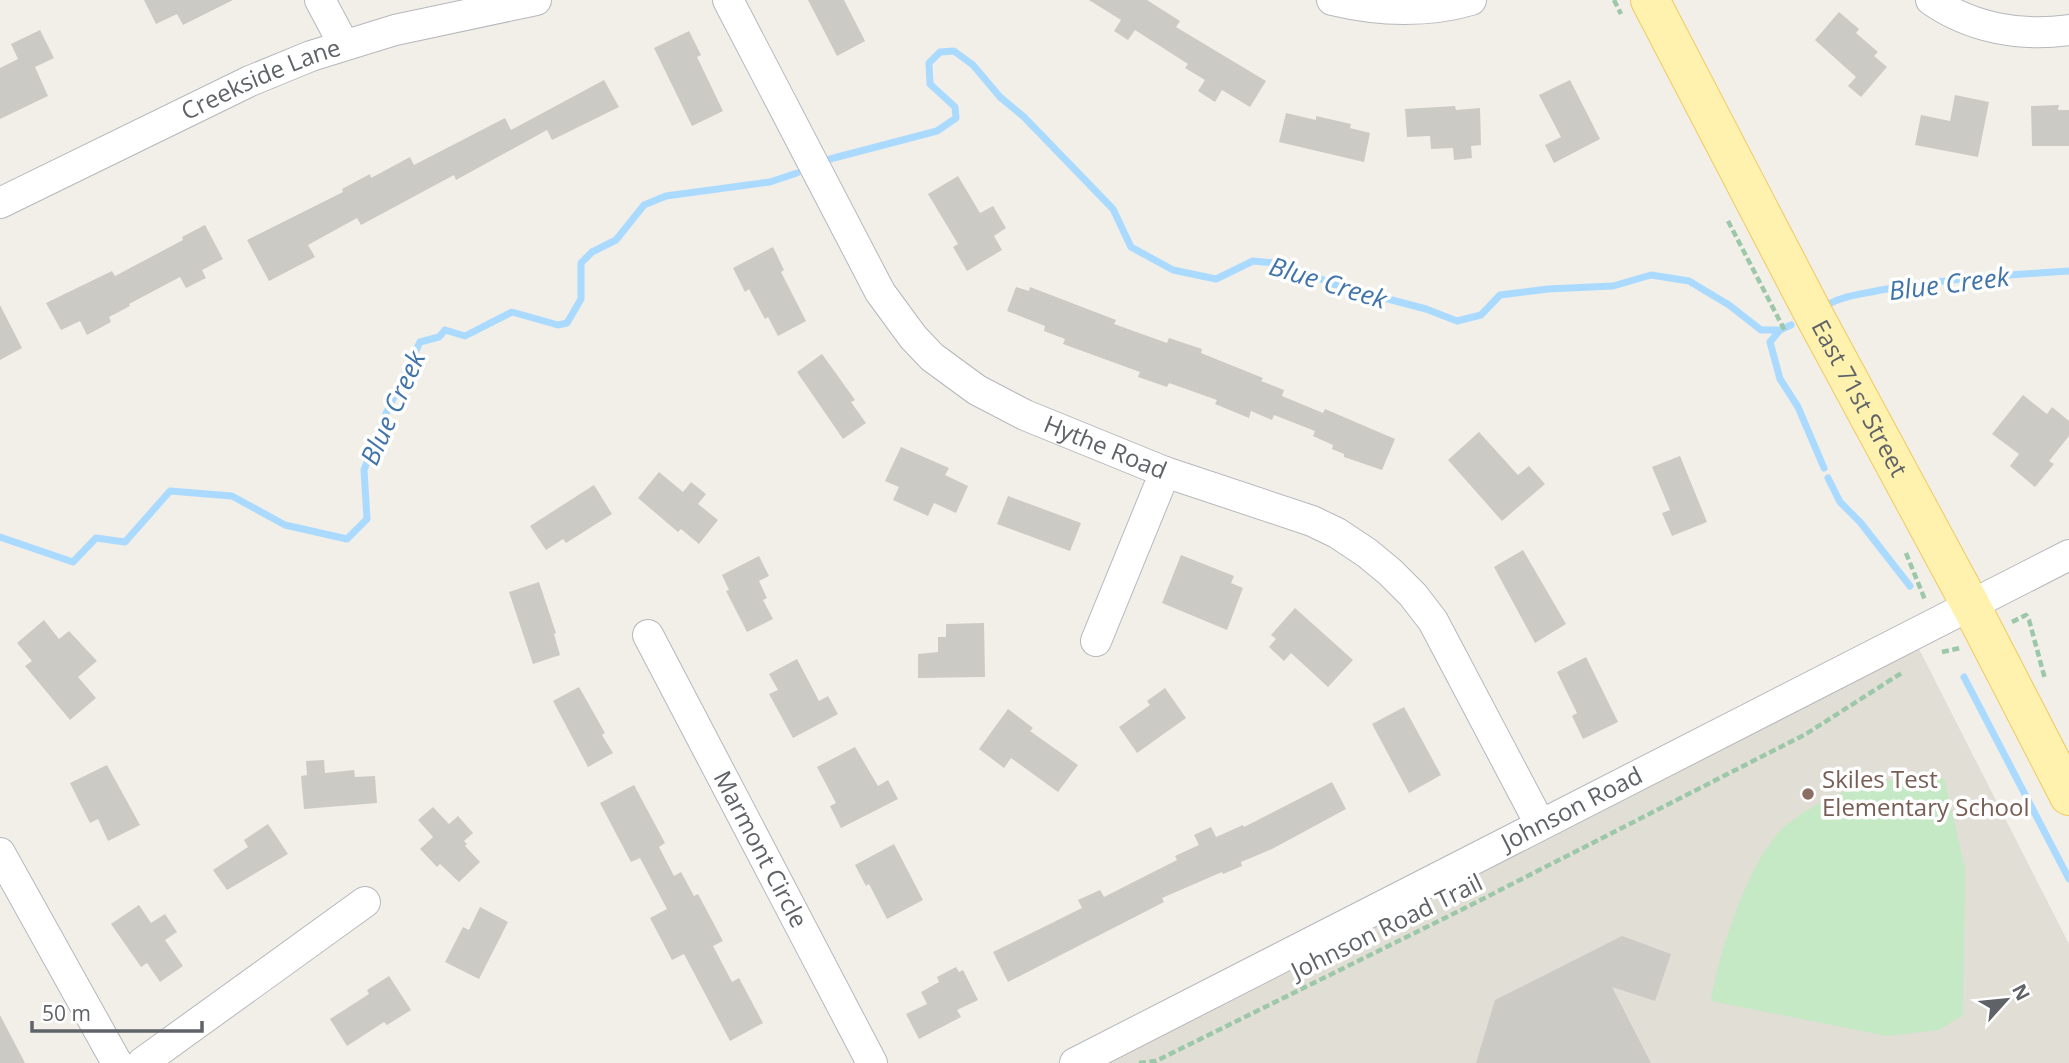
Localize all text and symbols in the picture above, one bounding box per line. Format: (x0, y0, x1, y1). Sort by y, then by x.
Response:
street label: Creekside Lane (175, 30, 344, 127)
water label: Blue Creek (1265, 247, 1393, 317)
water label: Blue Creek (1887, 258, 2012, 308)
street label: East 71st Street (1805, 314, 1916, 482)
water label: Blue Creek (351, 344, 434, 470)
street label: Hythe Road (1039, 406, 1172, 486)
street label: Johnson Road (1493, 758, 1647, 858)
place label: Skiles Test Elementary School (1822, 762, 2030, 823)
street label: Marmont Circle (707, 764, 816, 933)
marker: Skiles Test Elementary School (1800, 786, 1816, 802)
street label: Johnson Road Trail (1283, 865, 1488, 987)
north arrow (1971, 965, 2041, 1035)
text: N (2006, 979, 2036, 1005)
scale bar (32, 990, 201, 1034)
text: 50 m (42, 999, 91, 1027)

